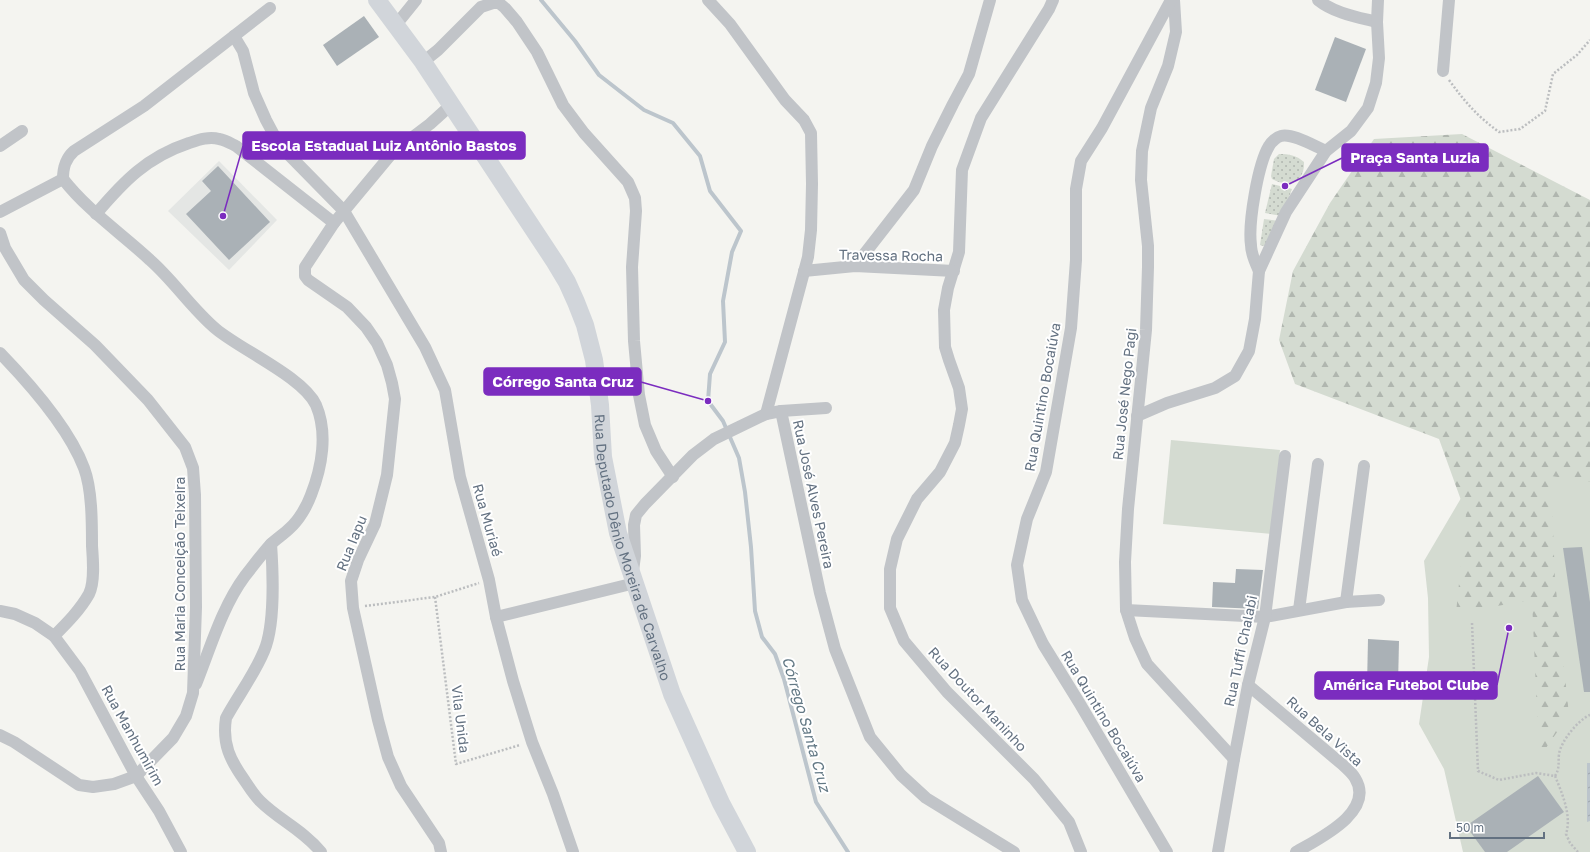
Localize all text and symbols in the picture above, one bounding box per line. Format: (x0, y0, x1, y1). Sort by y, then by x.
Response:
callout: Escola Estadual Luiz Antônio Bastos (243, 132, 525, 159)
text: Escola Estadual Luiz Antônio Bastos (251, 136, 517, 154)
callout: Praça Santa Luzia (1342, 144, 1488, 171)
text: Praça Santa Luzia (1350, 148, 1480, 166)
street label: Travessa Rocha (839, 246, 943, 264)
street label: Rua Quintino Bocaiúva (1021, 321, 1063, 473)
street label: Rua José Nego Pagi (1109, 327, 1139, 461)
callout: Córrego Santa Cruz (484, 368, 641, 395)
text: Córrego Santa Cruz (492, 372, 634, 390)
street label: Rua Deputado Dênio Moreira de Carvalho (592, 413, 675, 682)
street label: Rua José Alves Pereira (790, 418, 838, 570)
street label: Rua Maria Conceição Teixeira (171, 477, 188, 671)
street label: Rua Muriaé (470, 482, 506, 558)
street label: Rua Iapu (332, 513, 370, 573)
street label: Rua Tuffi Chalabi (1220, 594, 1260, 708)
street label: Rua Doutor Maninho (925, 643, 1031, 755)
street label: Rua Quintino Bocaiúva (1058, 647, 1150, 785)
water label: Córrego Santa Cruz (778, 654, 835, 795)
callout: América Futebol Clube (1315, 672, 1497, 699)
text: América Futebol Clube (1323, 675, 1489, 693)
street label: Rua Manhumirim (98, 682, 168, 788)
street label: Vila Unida (448, 684, 474, 754)
street label: Rua Bela Vista (1283, 692, 1367, 770)
scale bar (1450, 814, 1544, 840)
text: 50 m (1456, 820, 1484, 835)

